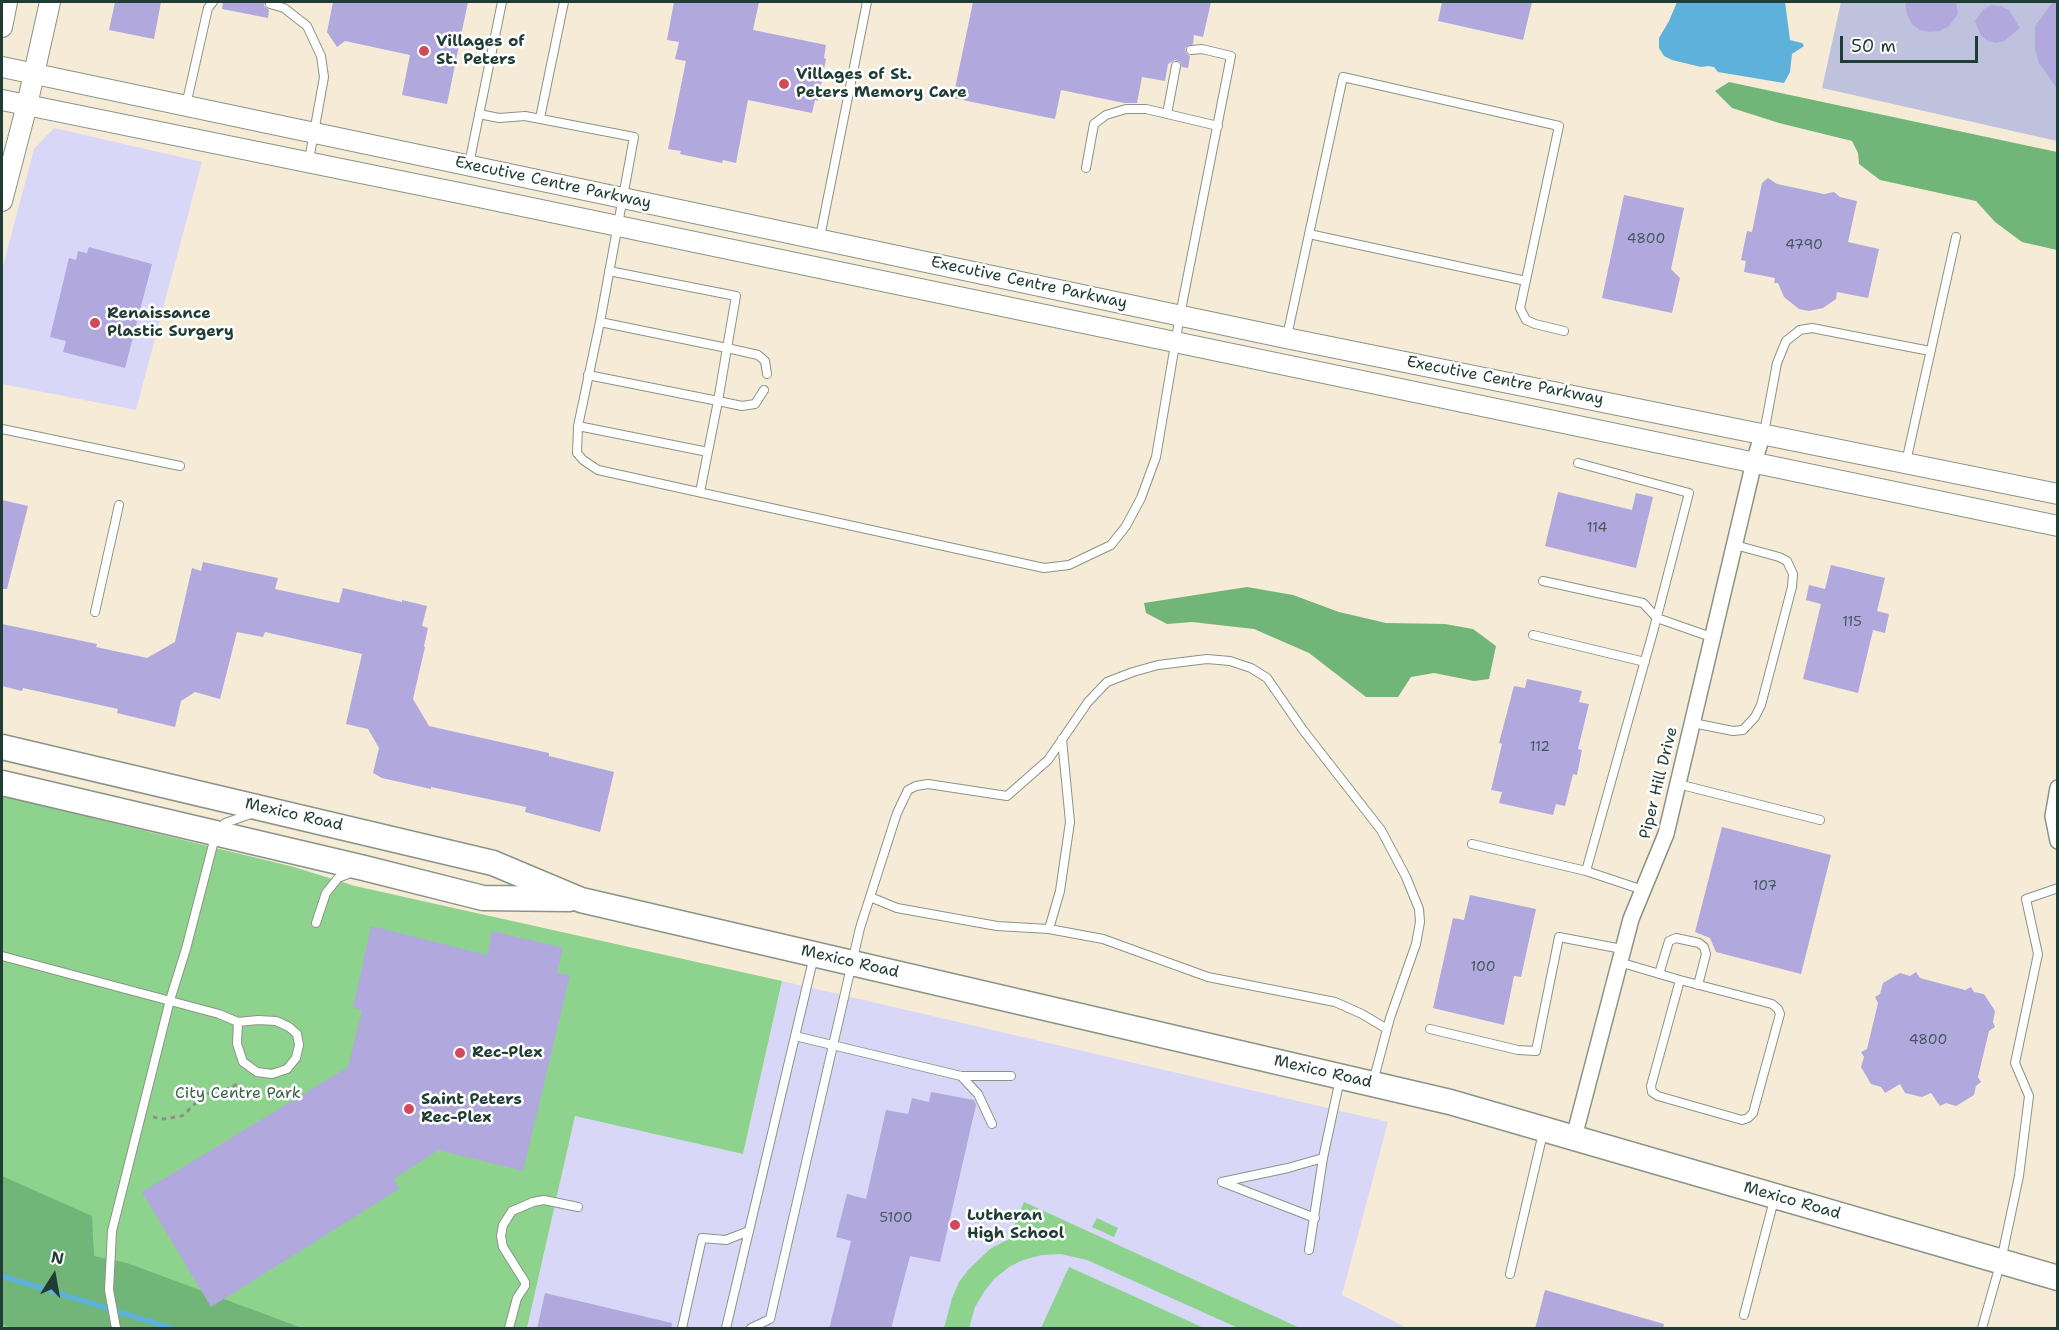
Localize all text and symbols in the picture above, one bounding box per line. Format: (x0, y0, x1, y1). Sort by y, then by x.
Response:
scale bar (1843, 24, 1981, 62)
place label: Villages of St. Peters (436, 32, 525, 70)
text: 50 m (1851, 34, 1896, 58)
marker: Villages of St. Peters (417, 44, 431, 58)
place label: Villages of St. Peters Memory Care (796, 65, 967, 103)
marker: Villages of St. Peters Memory Care (777, 77, 791, 91)
street label: Executive Centre Parkway (453, 153, 653, 213)
house number: 4800 (1627, 231, 1665, 247)
house number: 4790 (1785, 237, 1823, 253)
street label: Executive Centre Parkway (929, 253, 1129, 313)
place label: Renaissance Plastic Surgery (107, 304, 234, 342)
marker: Renaissance Plastic Surgery (88, 316, 102, 330)
street label: Executive Centre Parkway (1405, 352, 1605, 410)
house number: 114 (1587, 520, 1607, 536)
house number: 115 (1842, 614, 1862, 630)
street label: Piper Hill Drive (1636, 725, 1682, 841)
house number: 112 (1530, 739, 1550, 755)
street label: Mexico Road (243, 794, 345, 836)
house number: 107 (1753, 878, 1777, 894)
street label: Mexico Road (799, 941, 901, 983)
house number: 100 (1471, 959, 1495, 975)
house number: 4800 (1909, 1032, 1947, 1048)
place label: Rec-Plex (472, 1043, 543, 1063)
marker: Rec-Plex (453, 1046, 467, 1060)
street label: Mexico Road (1272, 1051, 1374, 1093)
park label: City Centre Park (175, 1084, 301, 1104)
place label: Saint Peters Rec-Plex (421, 1090, 522, 1128)
marker: Saint Peters Rec-Plex (402, 1102, 416, 1116)
street label: Mexico Road (1741, 1178, 1843, 1224)
place label: Lutheran High School (967, 1206, 1064, 1244)
house number: 5100 (880, 1210, 912, 1226)
marker: Lutheran High School (948, 1218, 962, 1232)
north arrow (24, 1246, 84, 1306)
text: N (49, 1246, 66, 1269)

